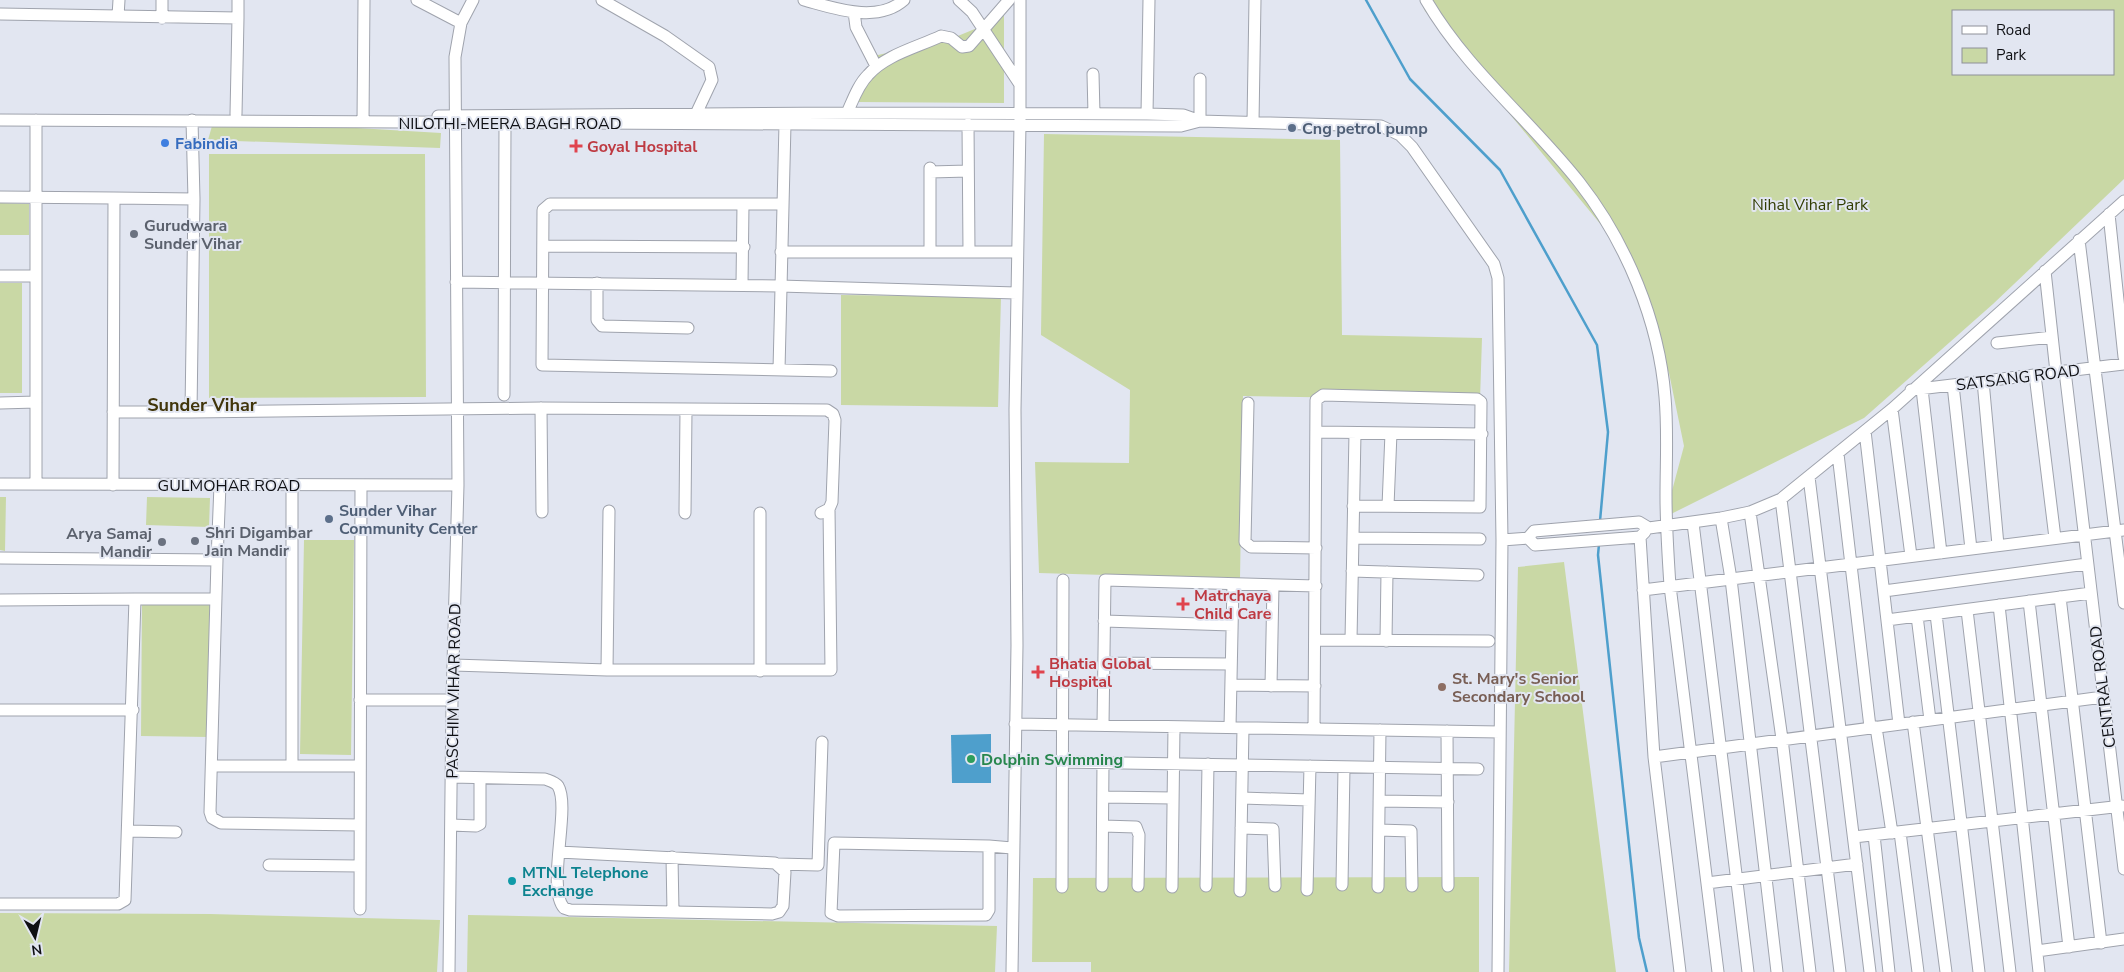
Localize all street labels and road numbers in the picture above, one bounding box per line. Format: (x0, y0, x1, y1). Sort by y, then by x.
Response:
street label: NILOTHI-MEERA BAGH ROAD (398, 113, 622, 135)
street label: SATSANG ROAD (1955, 359, 2081, 397)
street label: GULMOHAR ROAD (158, 475, 300, 497)
street label: PASCHIM VIHAR ROAD (441, 603, 467, 779)
street label: CENTRAL ROAD (2085, 625, 2121, 749)

